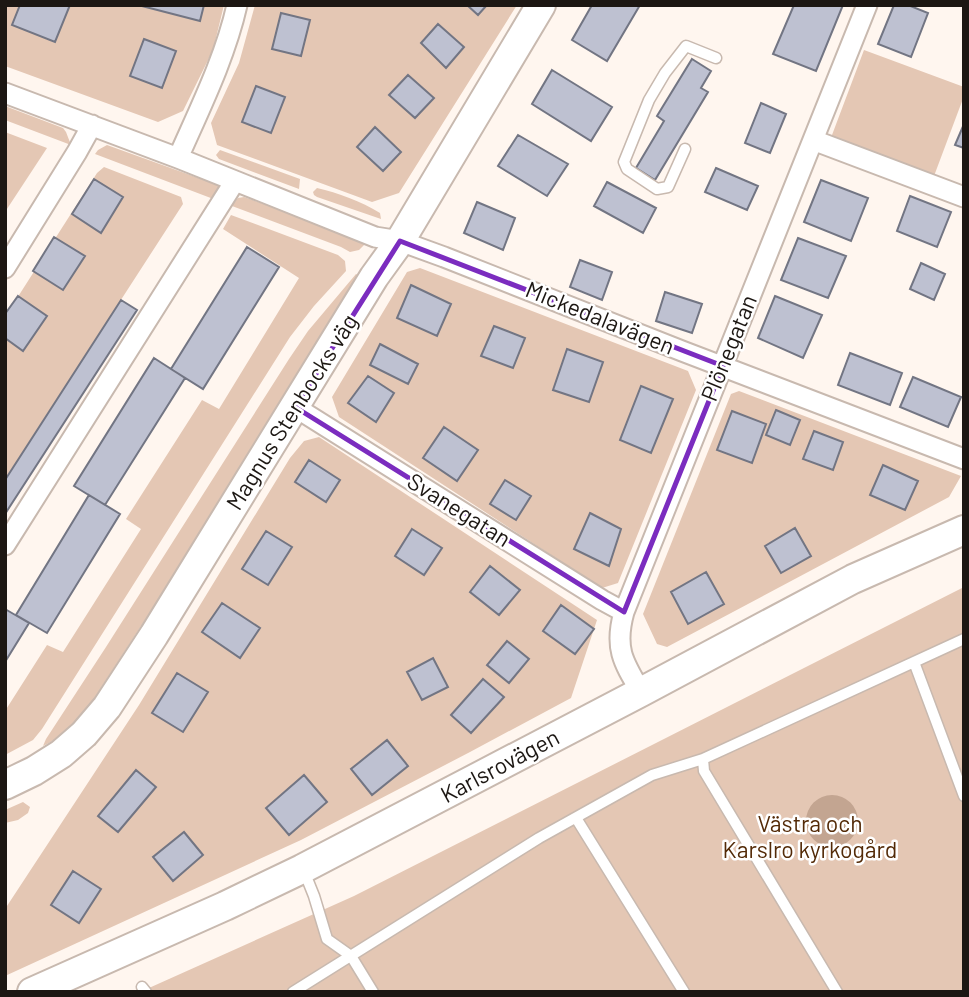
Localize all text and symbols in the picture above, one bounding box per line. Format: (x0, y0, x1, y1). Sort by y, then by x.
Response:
street label: Mickedalavägen (522, 274, 679, 360)
street label: Plönegatan (694, 290, 762, 405)
street label: Magnus Stenbocks väg (219, 308, 363, 515)
street label: Svanegatan (403, 466, 516, 552)
street label: Karlsrovägen (435, 722, 564, 808)
park label: Västra och Karslro kyrkogård (723, 809, 897, 863)

